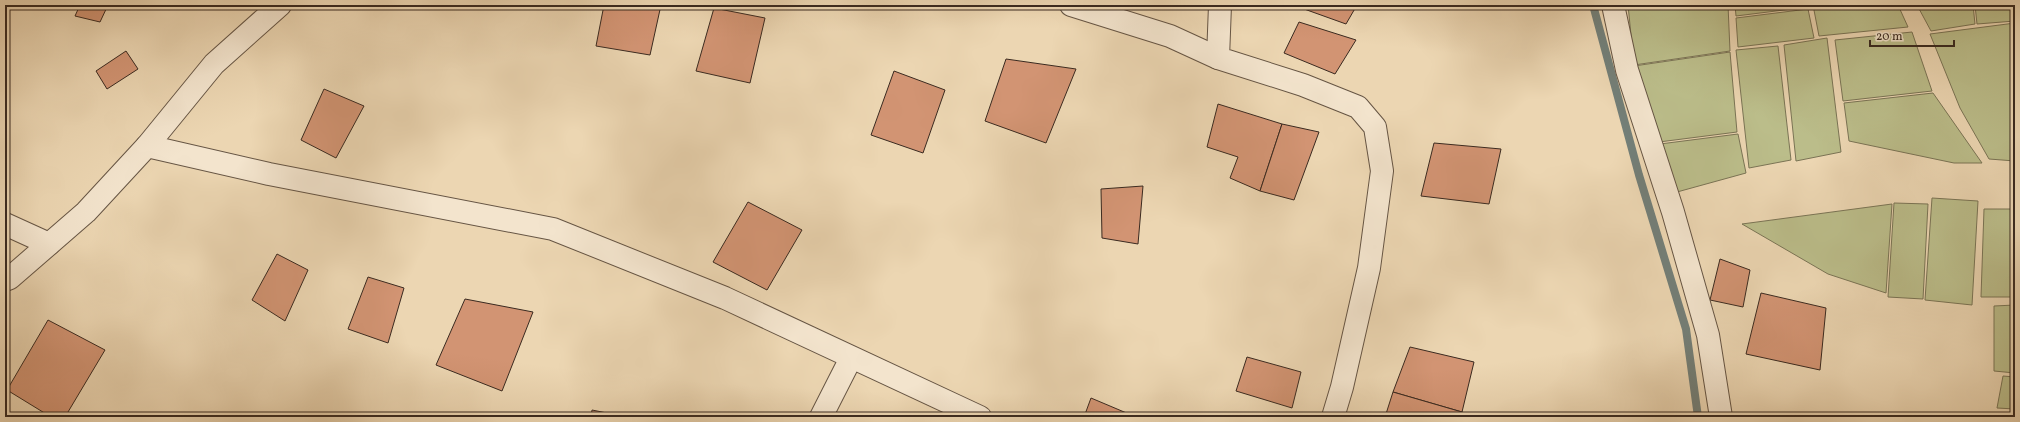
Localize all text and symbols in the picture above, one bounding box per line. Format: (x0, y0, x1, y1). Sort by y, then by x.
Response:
scale bar (1870, 22, 1954, 48)
text: 20 m (1876, 29, 1903, 45)

